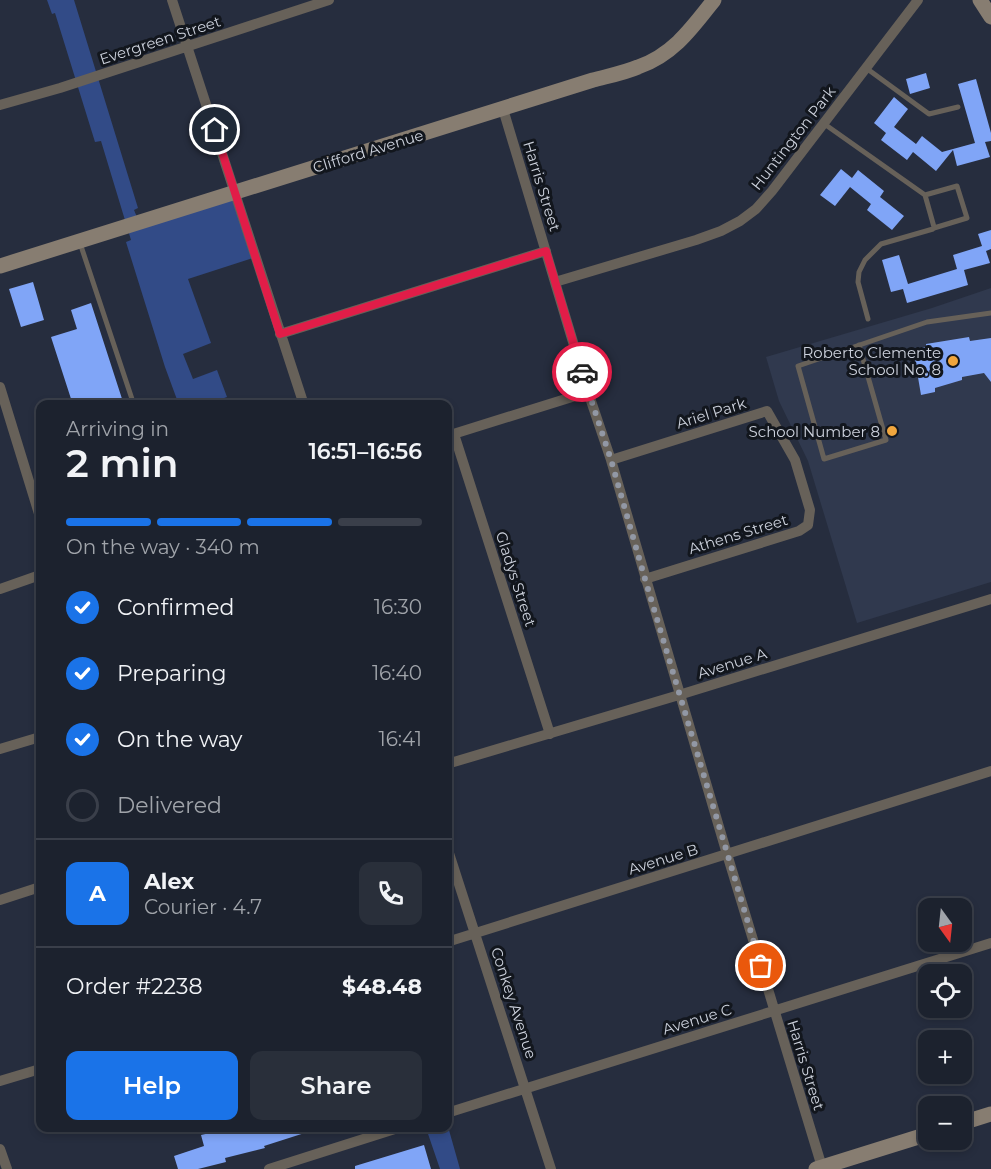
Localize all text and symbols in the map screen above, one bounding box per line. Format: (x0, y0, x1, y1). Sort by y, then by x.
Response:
street label: Evergreen Street (97, 11, 223, 69)
street label: Huntington Park (747, 82, 839, 194)
pin (189, 104, 240, 155)
icon: home (198, 113, 231, 146)
street label: Clifford Avenue (310, 125, 426, 177)
street label: Harris Street (519, 139, 565, 233)
courier (552, 342, 612, 402)
place label: Roberto Clemente School No. 8 (802, 343, 941, 379)
marker: Roberto Clemente School No. 8 (946, 354, 960, 368)
icon: car (566, 356, 599, 389)
street label: Ariel Park (674, 393, 748, 433)
text: Arriving in (66, 417, 169, 441)
place label: School Number 8 (749, 422, 880, 441)
marker: School Number 8 (885, 424, 899, 438)
text: 16:51–16:56 (308, 438, 422, 465)
text: 2 min (66, 439, 179, 487)
street label: Athens Street (686, 510, 790, 558)
street label: Gladys Street (492, 529, 540, 629)
text: On the way · 340 m (66, 535, 260, 559)
icon: check (66, 591, 99, 624)
text: Confirmed (117, 594, 234, 621)
text: 16:30 (374, 595, 422, 619)
street label: Avenue A (695, 643, 769, 683)
icon: check (66, 657, 99, 690)
text: Preparing (117, 660, 226, 687)
text: 16:40 (372, 661, 422, 685)
icon: check (66, 723, 99, 756)
text: On the way (117, 726, 242, 753)
text: 16:41 (378, 727, 422, 751)
text: Delivered (117, 792, 222, 819)
street label: Avenue B (626, 839, 700, 879)
button: phone (359, 862, 422, 925)
text: Alex (144, 868, 194, 895)
text: A (89, 880, 106, 907)
text: Courier · 4.7 (144, 895, 262, 919)
north arrow (918, 898, 972, 952)
map controls (918, 898, 972, 1150)
pin (735, 940, 786, 991)
street label: Conkey Avenue (487, 945, 541, 1061)
icon: bag (744, 949, 777, 982)
button: locate (918, 964, 972, 1018)
text: Order #2238 (66, 973, 203, 1000)
text: $48.48 (342, 973, 422, 1000)
street label: Avenue C (660, 999, 734, 1038)
street label: Harris Street (783, 1018, 829, 1112)
button: + (918, 1030, 972, 1084)
button: Help (66, 1051, 238, 1120)
button: Share (250, 1051, 422, 1120)
button: − (918, 1096, 972, 1150)

